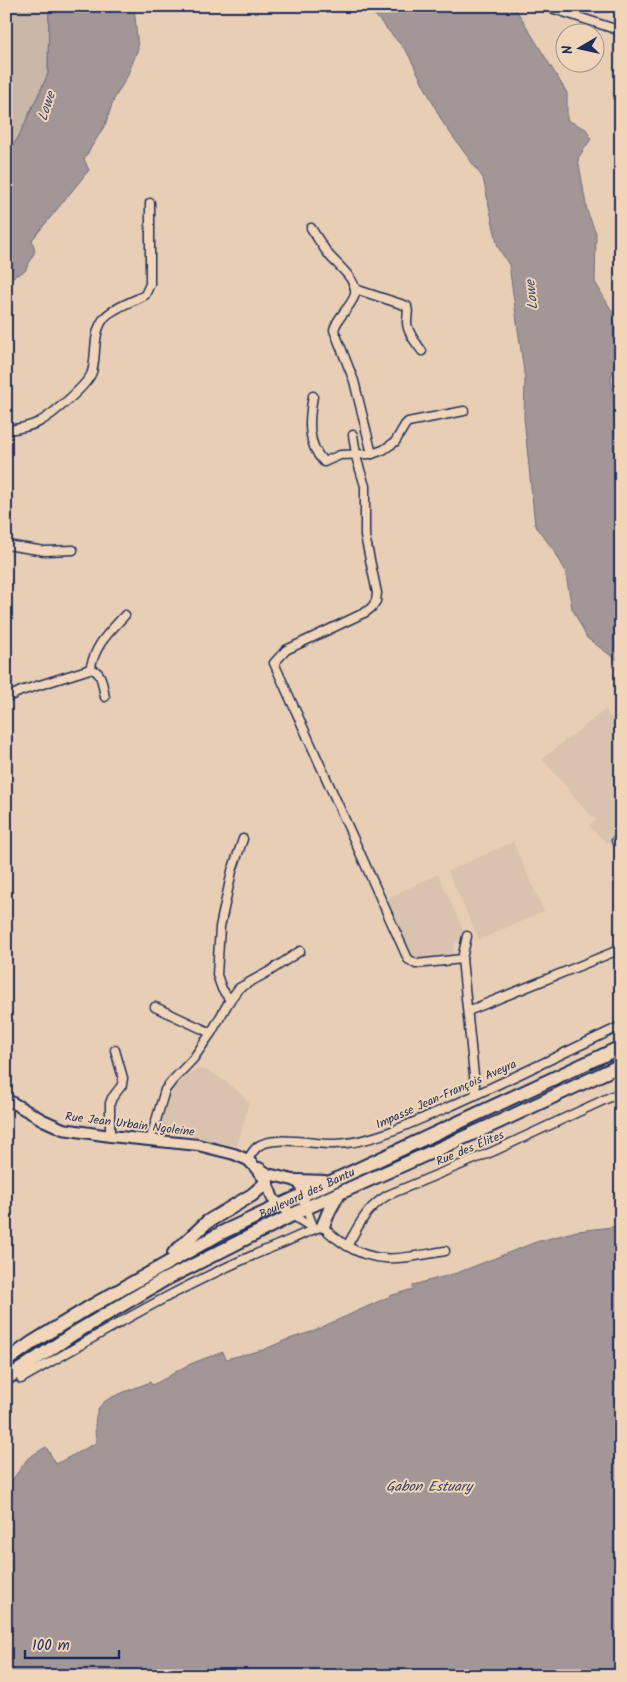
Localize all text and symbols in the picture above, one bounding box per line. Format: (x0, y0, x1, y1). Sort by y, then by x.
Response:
north arrow (554, 22, 604, 72)
text: N (557, 44, 580, 56)
water label: Lowe (32, 87, 63, 124)
water label: Lowe (519, 277, 544, 311)
street label: Impasse Jean-François Aveyra (373, 1055, 520, 1134)
street label: Rue Jean Urbain Ngoleine (64, 1107, 196, 1142)
street label: Rue des Élites (433, 1126, 507, 1171)
street label: Boulevard des Bantu (256, 1163, 358, 1224)
water label: Gabon Estuary (386, 1476, 474, 1498)
scale bar (25, 1627, 119, 1659)
text: 100 m (32, 1634, 70, 1658)

